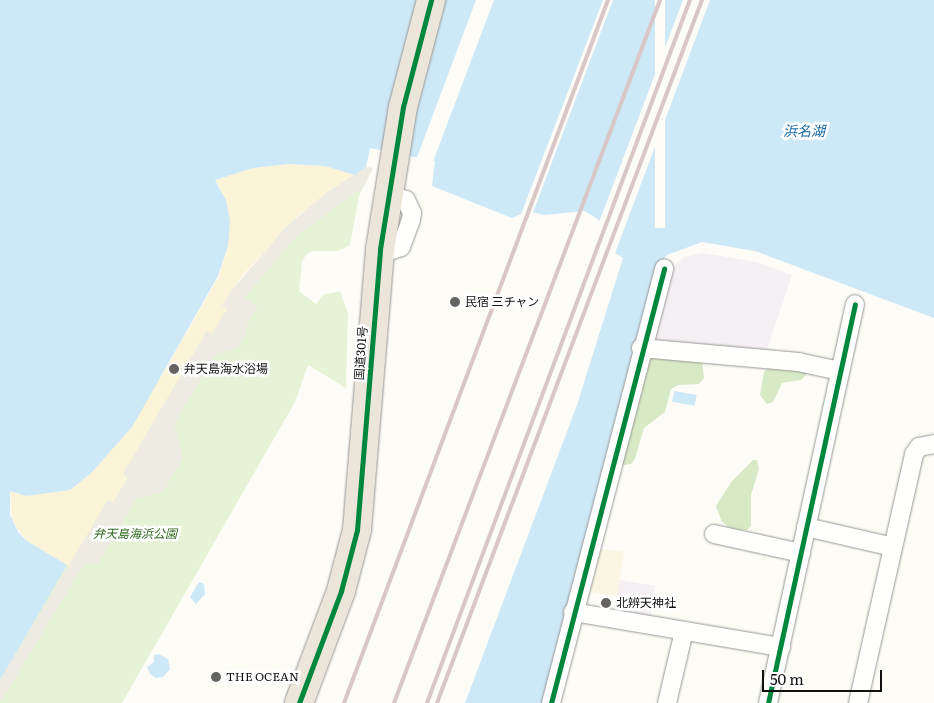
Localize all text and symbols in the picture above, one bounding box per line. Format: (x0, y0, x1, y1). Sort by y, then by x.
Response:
water label: 浜名湖 (783, 122, 825, 138)
place label: 民宿 三チャン (465, 295, 539, 309)
marker: 民宿 三チャン (449, 296, 461, 308)
street label: 国道301号 (352, 325, 370, 381)
place label: 弁天島海水浴場 (184, 362, 268, 376)
marker: 弁天島海水浴場 (168, 363, 180, 375)
park label: 弁天島海浜公園 (93, 527, 177, 541)
place label: 北辨天神社 (616, 596, 676, 610)
marker: 北辨天神社 (600, 597, 612, 609)
scale bar (764, 660, 884, 692)
text: 50 m (770, 667, 804, 690)
place label: THE OCEAN (226, 670, 299, 684)
marker: THE OCEAN (210, 671, 222, 683)

